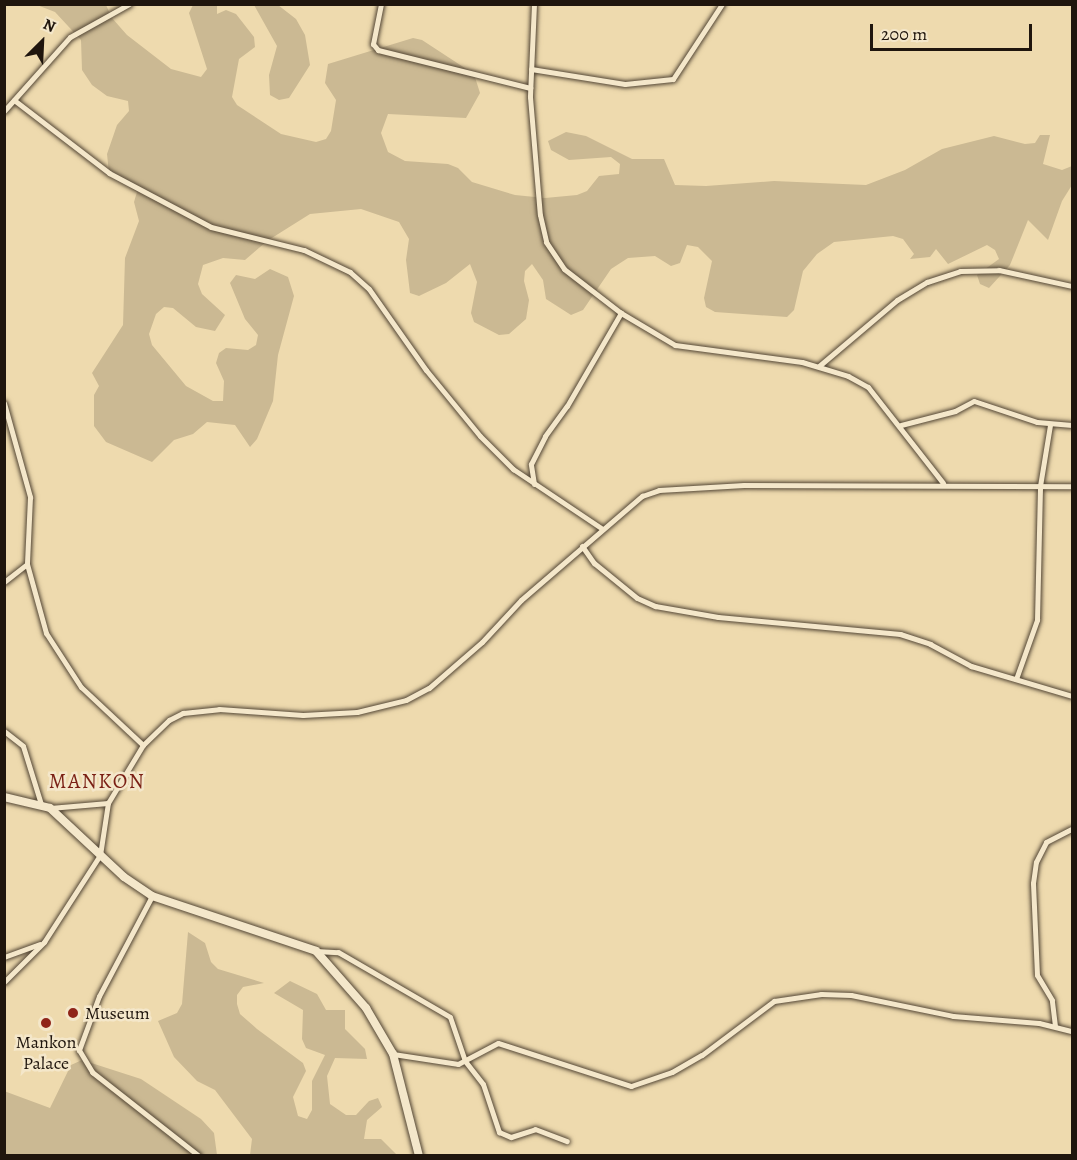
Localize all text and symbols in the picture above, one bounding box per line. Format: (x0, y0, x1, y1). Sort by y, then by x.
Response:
north arrow (12, 12, 72, 72)
scale bar (873, 12, 1035, 50)
text: N (40, 13, 59, 38)
text: 200 m (881, 22, 927, 46)
district label: MANKON (49, 768, 145, 794)
place label: Museum (85, 1002, 150, 1024)
marker: Museum (66, 1006, 80, 1020)
marker: Mankon Palace (39, 1016, 53, 1030)
place label: Mankon Palace (16, 1032, 76, 1074)

